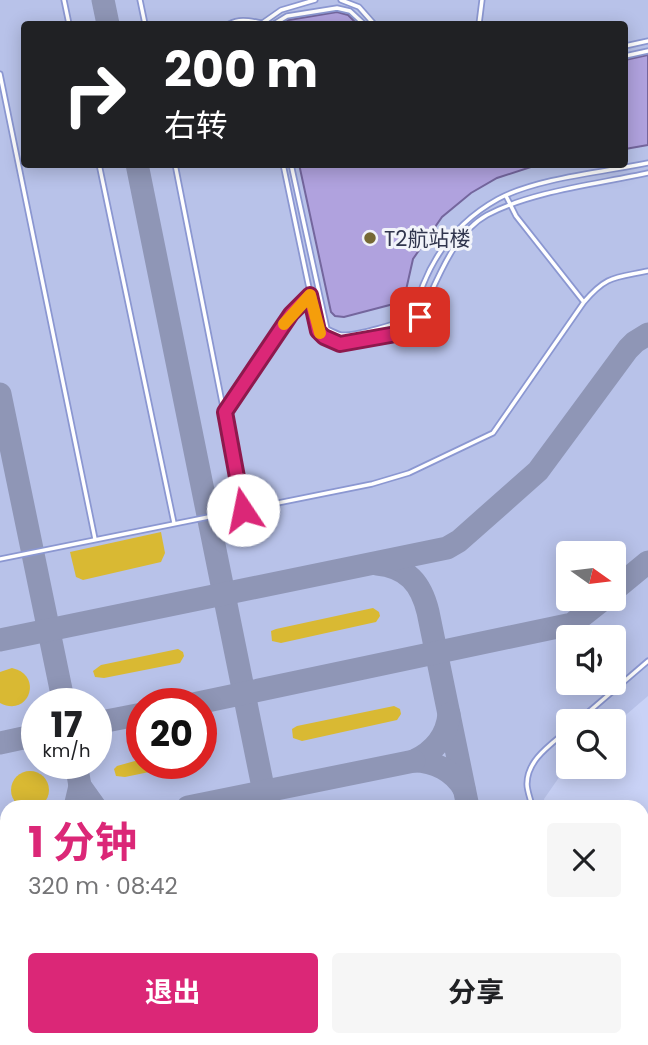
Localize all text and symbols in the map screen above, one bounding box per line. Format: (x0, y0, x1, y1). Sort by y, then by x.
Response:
text: 200 m (164, 36, 318, 104)
icon: right (49, 49, 140, 140)
text: 右转 (164, 103, 228, 148)
place label: T2航站楼 (384, 224, 470, 253)
marker: T2航站楼 (362, 230, 378, 246)
pin (390, 287, 450, 347)
icon: arrive (401, 298, 439, 336)
position arrow (206, 473, 280, 547)
north arrow (556, 541, 626, 611)
map controls (556, 541, 626, 779)
button: sound (556, 625, 626, 695)
speed limit sign: 20 (126, 688, 217, 779)
text: 17 (51, 700, 82, 749)
button: search (556, 709, 626, 779)
text: km/h (43, 738, 90, 763)
text: 1 分钟 (28, 813, 137, 872)
button: close (547, 823, 621, 897)
text: 320 m · 08:42 (28, 870, 178, 902)
button: 退出 (28, 953, 318, 1033)
button: 分享 (332, 953, 621, 1033)

